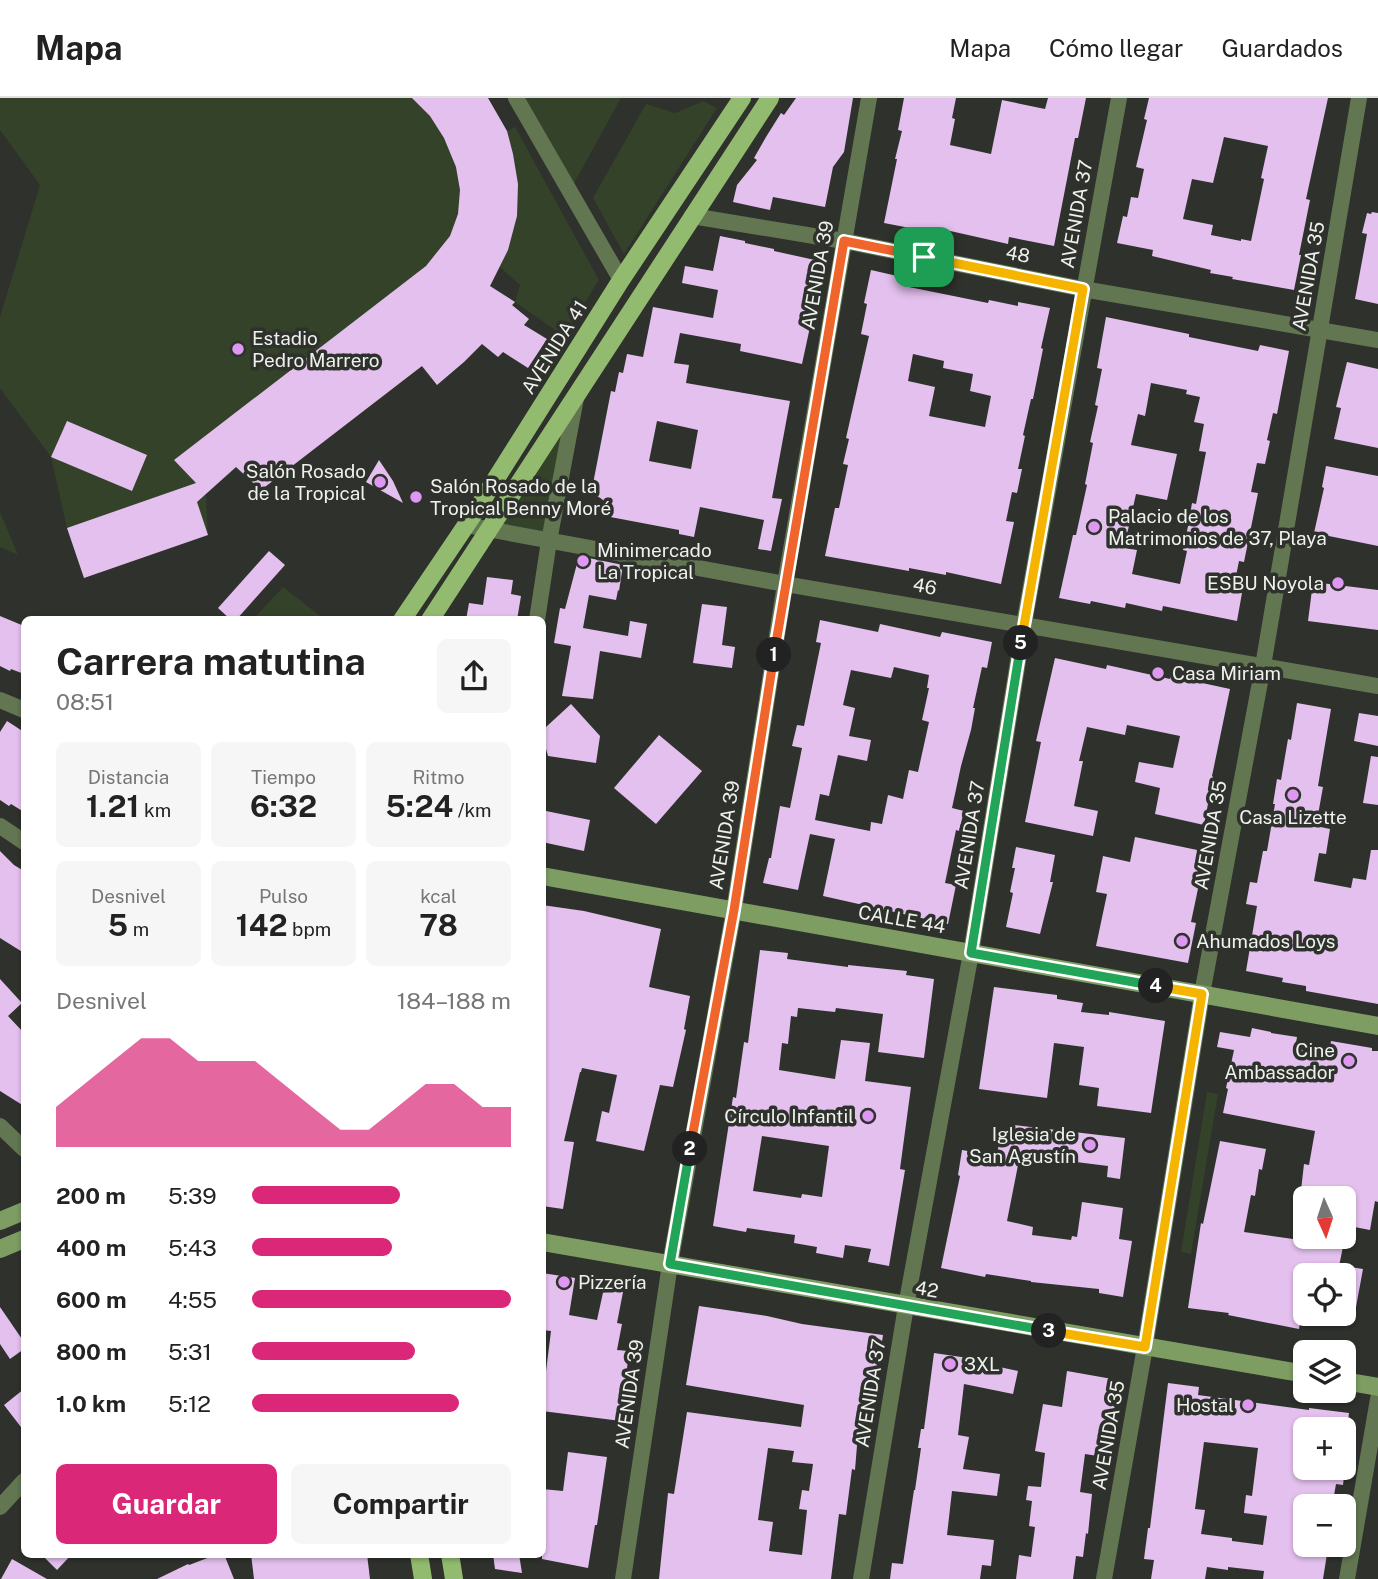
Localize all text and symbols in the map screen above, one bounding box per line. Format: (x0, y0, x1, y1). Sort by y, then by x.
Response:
text: Mapa (35, 29, 123, 67)
text: Mapa (949, 34, 1011, 62)
text: Cómo llegar (1049, 34, 1183, 62)
text: Guardados (1221, 34, 1343, 62)
street label: AVENIDA 37 (1056, 158, 1096, 270)
street label: AVENIDA 39 (797, 219, 837, 331)
street label: AVENIDA 35 (1288, 220, 1328, 332)
pin (894, 227, 954, 287)
icon: arrive (905, 238, 943, 276)
street label: 48 (1004, 241, 1032, 267)
street label: AVENIDA 41 (517, 296, 591, 398)
place label: Estadio Pedro Marrero (252, 327, 379, 371)
marker: Estadio Pedro Marrero (230, 341, 246, 357)
place label: Salón Rosado de la Tropical (246, 460, 366, 504)
marker: Salón Rosado de la Tropical (372, 474, 388, 490)
place label: Salón Rosado de la Tropical Benny Moré (430, 475, 611, 519)
marker: Salón Rosado de la Tropical Benny Moré (408, 489, 424, 505)
place label: Palacio de los Matrimonios de 37, Playa (1108, 505, 1327, 549)
marker: Palacio de los Matrimonios de 37, Playa (1086, 519, 1102, 535)
place label: Minimercado La Tropical (597, 539, 712, 583)
marker: Minimercado La Tropical (575, 553, 591, 569)
place label: ESBU Noyola (1207, 572, 1324, 594)
street label: 46 (911, 573, 939, 599)
marker: ESBU Noyola (1330, 575, 1346, 591)
pin: 5 (1004, 626, 1038, 660)
text: 5 (1014, 631, 1027, 653)
pin: 1 (756, 638, 792, 672)
text: Carrera matutina (56, 639, 366, 684)
button: share (437, 639, 511, 713)
text: 1 (769, 643, 778, 665)
place label: Casa Miriam (1172, 662, 1281, 684)
marker: Casa Miriam (1150, 665, 1166, 681)
text: 08:51 (56, 688, 114, 715)
text: Distancia (88, 766, 169, 788)
text: Tiempo (251, 766, 316, 788)
text: Ritmo (412, 766, 465, 788)
street label: AVENIDA 39 (705, 779, 743, 891)
street label: AVENIDA 37 (950, 779, 988, 891)
street label: AVENIDA 35 (1190, 779, 1230, 891)
marker: Casa Lizette (1285, 787, 1301, 803)
text: 1.21 (86, 788, 139, 824)
text: 6:32 (250, 788, 317, 824)
text: 5:24 (385, 788, 453, 824)
text: km (139, 799, 171, 821)
text: /km (453, 799, 492, 821)
place label: Casa Lizette (1239, 806, 1347, 828)
text: Desnivel (91, 885, 166, 907)
text: Pulso (259, 885, 308, 907)
text: kcal (420, 885, 457, 907)
street label: CALLE 44 (856, 900, 948, 938)
text: 5 (108, 907, 128, 943)
text: 142 (236, 907, 287, 943)
text: 78 (419, 907, 458, 943)
text: m (128, 918, 149, 940)
text: bpm (287, 918, 331, 940)
place label: Ahumados Loys (1196, 930, 1336, 952)
marker: Ahumados Loys (1174, 933, 1190, 949)
pin: 4 (1138, 968, 1174, 1004)
text: 4 (1149, 974, 1162, 996)
text: Desnivel (56, 987, 147, 1014)
text: 184–188 m (397, 987, 511, 1014)
place label: Cine Ambassador (1224, 1039, 1335, 1083)
marker: Cine Ambassador (1341, 1053, 1357, 1069)
place label: Círculo Infantil (724, 1105, 854, 1127)
marker: Círculo Infantil (860, 1108, 876, 1124)
place label: Iglesia de San Agustín (969, 1123, 1076, 1167)
pin: 2 (672, 1132, 708, 1166)
text: 2 (683, 1137, 696, 1159)
marker: Iglesia de San Agustín (1082, 1137, 1098, 1153)
text: 200 m (56, 1182, 126, 1209)
text: 5:39 (168, 1182, 217, 1209)
north arrow (1293, 1186, 1356, 1250)
map controls (1293, 1186, 1356, 1557)
text: 400 m (56, 1234, 126, 1261)
text: 5:43 (168, 1234, 217, 1261)
button: locate (1293, 1263, 1356, 1326)
place label: Pizzería (578, 1271, 646, 1293)
marker: Pizzería (556, 1274, 572, 1290)
street label: 42 (914, 1276, 940, 1302)
text: 600 m (56, 1286, 126, 1313)
text: 4:55 (168, 1286, 217, 1313)
pin: 3 (1032, 1314, 1066, 1348)
text: 3 (1042, 1319, 1055, 1341)
street label: AVENIDA 37 (851, 1337, 889, 1449)
text: 800 m (56, 1338, 127, 1365)
text: 5:31 (168, 1338, 212, 1365)
street label: AVENIDA 39 (610, 1338, 648, 1450)
button: layers (1293, 1340, 1356, 1403)
place label: 3XL (964, 1353, 1000, 1375)
marker: 3XL (942, 1356, 958, 1372)
street label: AVENIDA 35 (1088, 1379, 1128, 1491)
text: 1.0 km (56, 1390, 126, 1417)
text: 5:12 (168, 1390, 211, 1417)
place label: Hostal (1176, 1394, 1234, 1416)
marker: Hostal (1240, 1397, 1256, 1413)
button: + (1293, 1417, 1356, 1480)
button: Guardar (56, 1464, 277, 1544)
button: Compartir (291, 1464, 511, 1544)
button: − (1293, 1494, 1356, 1557)

